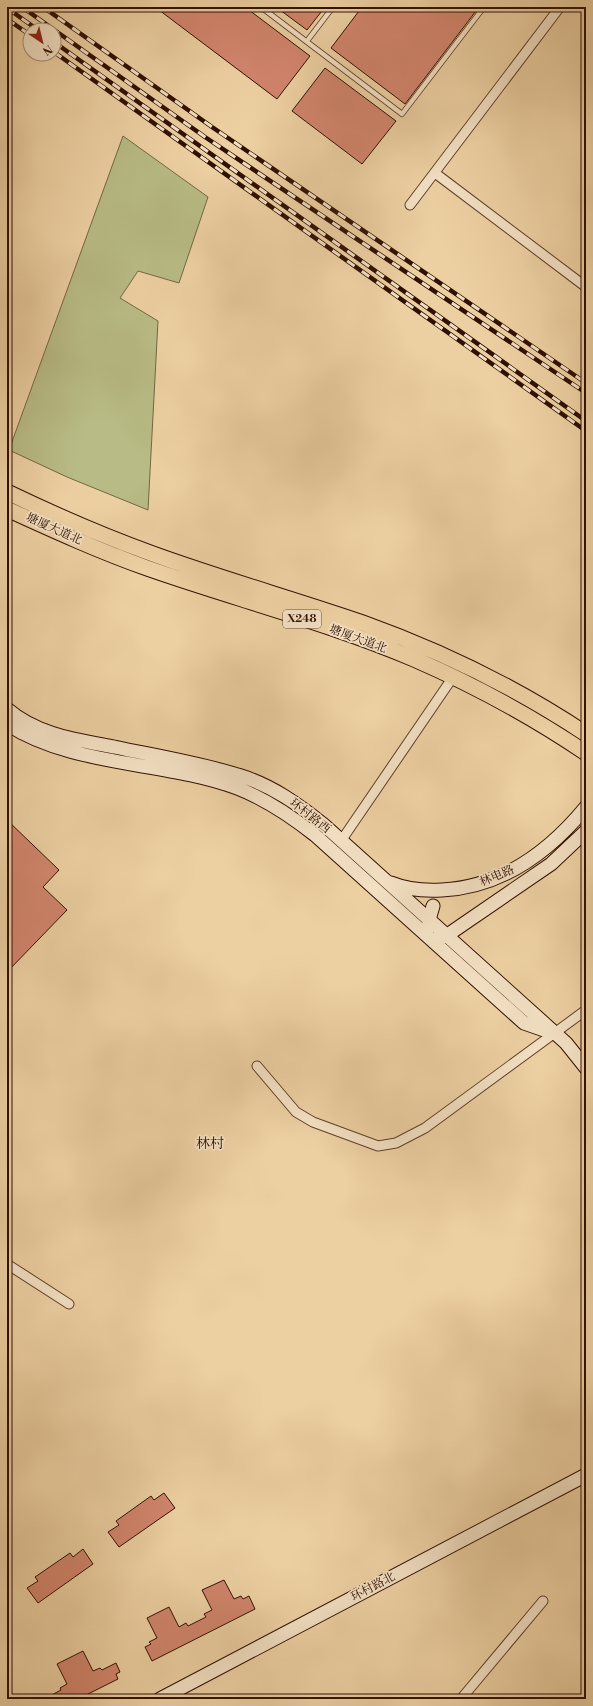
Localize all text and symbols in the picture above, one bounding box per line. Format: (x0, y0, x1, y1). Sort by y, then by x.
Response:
north arrow (22, 22, 62, 62)
text: N (39, 41, 55, 58)
street label: 塘厦大道北 (24, 510, 84, 548)
road number: X248 (283, 610, 321, 628)
street label: 塘厦大道北 (327, 622, 389, 656)
street label: 环村路西 (286, 795, 334, 837)
street label: 林电路 (477, 862, 517, 890)
district label: 林村 (196, 1135, 224, 1153)
street label: 环村路北 (348, 1569, 398, 1605)

